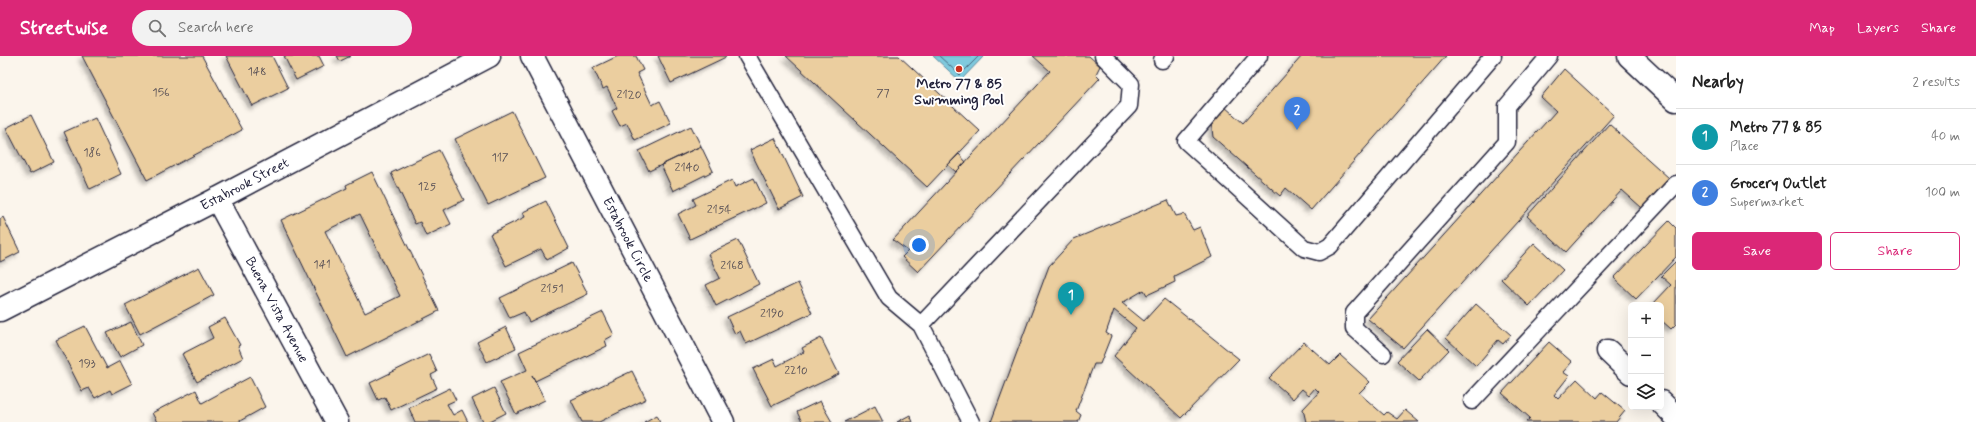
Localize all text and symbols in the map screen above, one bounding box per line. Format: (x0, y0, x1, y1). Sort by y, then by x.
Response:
search box (132, 10, 412, 46)
text: Streetwise (20, 16, 108, 41)
icon: search (146, 17, 168, 39)
text: Search here (178, 18, 254, 38)
text: Map (1809, 19, 1835, 37)
text: Layers (1857, 19, 1899, 37)
text: Share (1921, 19, 1956, 37)
house number: 148 (247, 64, 267, 80)
marker: Metro 77 & 85 Swimming Pool (954, 64, 964, 74)
text: Nearby (1692, 71, 1744, 93)
text: 2 results (1913, 74, 1960, 91)
place label: Metro 77 & 85 Swimming Pool (914, 75, 1004, 111)
house number: 156 (152, 85, 170, 101)
house number: 77 (876, 86, 890, 102)
house number: 2120 (617, 87, 642, 103)
pin: 2 (1284, 97, 1310, 130)
text: Metro 77 & 85 (1730, 118, 1822, 138)
text: 1 (1702, 128, 1708, 145)
text: 40 m (1931, 128, 1960, 145)
text: Place (1730, 138, 1759, 155)
house number: 186 (83, 145, 101, 161)
house number: 117 (491, 150, 509, 166)
street label: Estabrook Street (197, 154, 292, 215)
house number: 2140 (675, 160, 700, 176)
text: Grocery Outlet (1730, 174, 1827, 194)
house number: 125 (418, 179, 437, 195)
text: 2 (1702, 184, 1708, 201)
text: 100 m (1925, 184, 1960, 201)
street label: Estabrook Circle (598, 194, 658, 285)
text: Supermarket (1730, 194, 1804, 211)
house number: 2154 (707, 202, 731, 218)
button: Save (1692, 232, 1822, 270)
button: Share (1830, 232, 1960, 270)
your location (909, 235, 929, 255)
street label: Buena Vista Avenue (241, 254, 313, 366)
house number: 141 (313, 257, 331, 273)
house number: 2168 (720, 258, 744, 274)
house number: 2151 (540, 281, 564, 297)
pin: 1 (1058, 282, 1084, 315)
map controls (1628, 302, 1664, 410)
button: + (1628, 302, 1664, 338)
house number: 2190 (760, 306, 784, 322)
button: − (1628, 338, 1664, 374)
house number: 193 (78, 356, 96, 372)
house number: 2210 (784, 363, 808, 379)
button: layers (1628, 374, 1664, 410)

